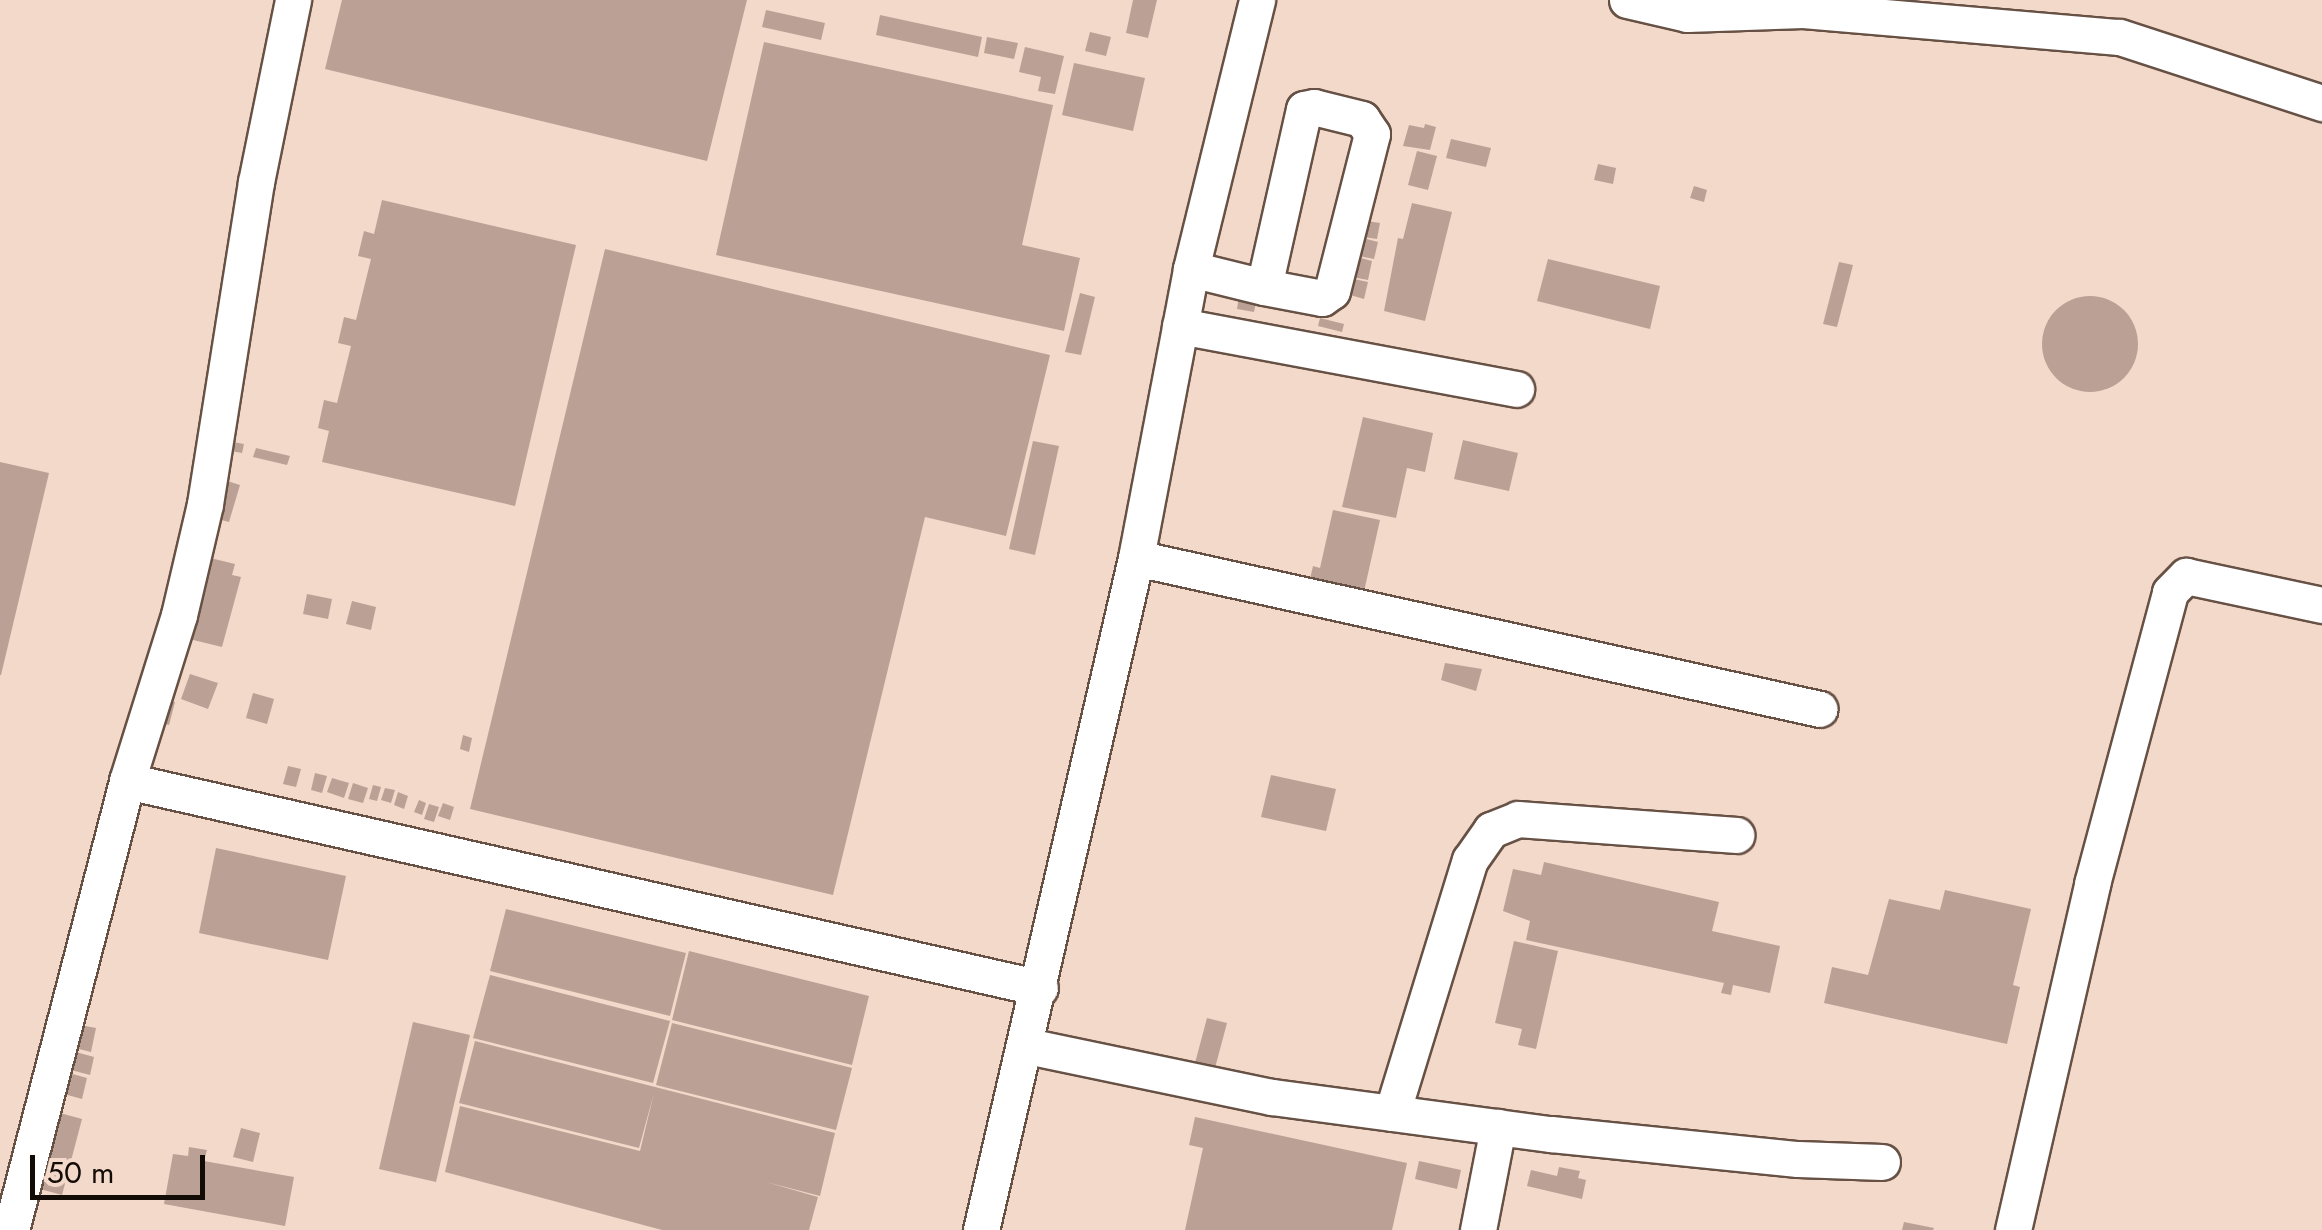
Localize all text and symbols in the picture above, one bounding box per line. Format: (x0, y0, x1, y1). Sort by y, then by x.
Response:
scale bar (35, 1135, 210, 1197)
text: 50 m (47, 1151, 114, 1194)

